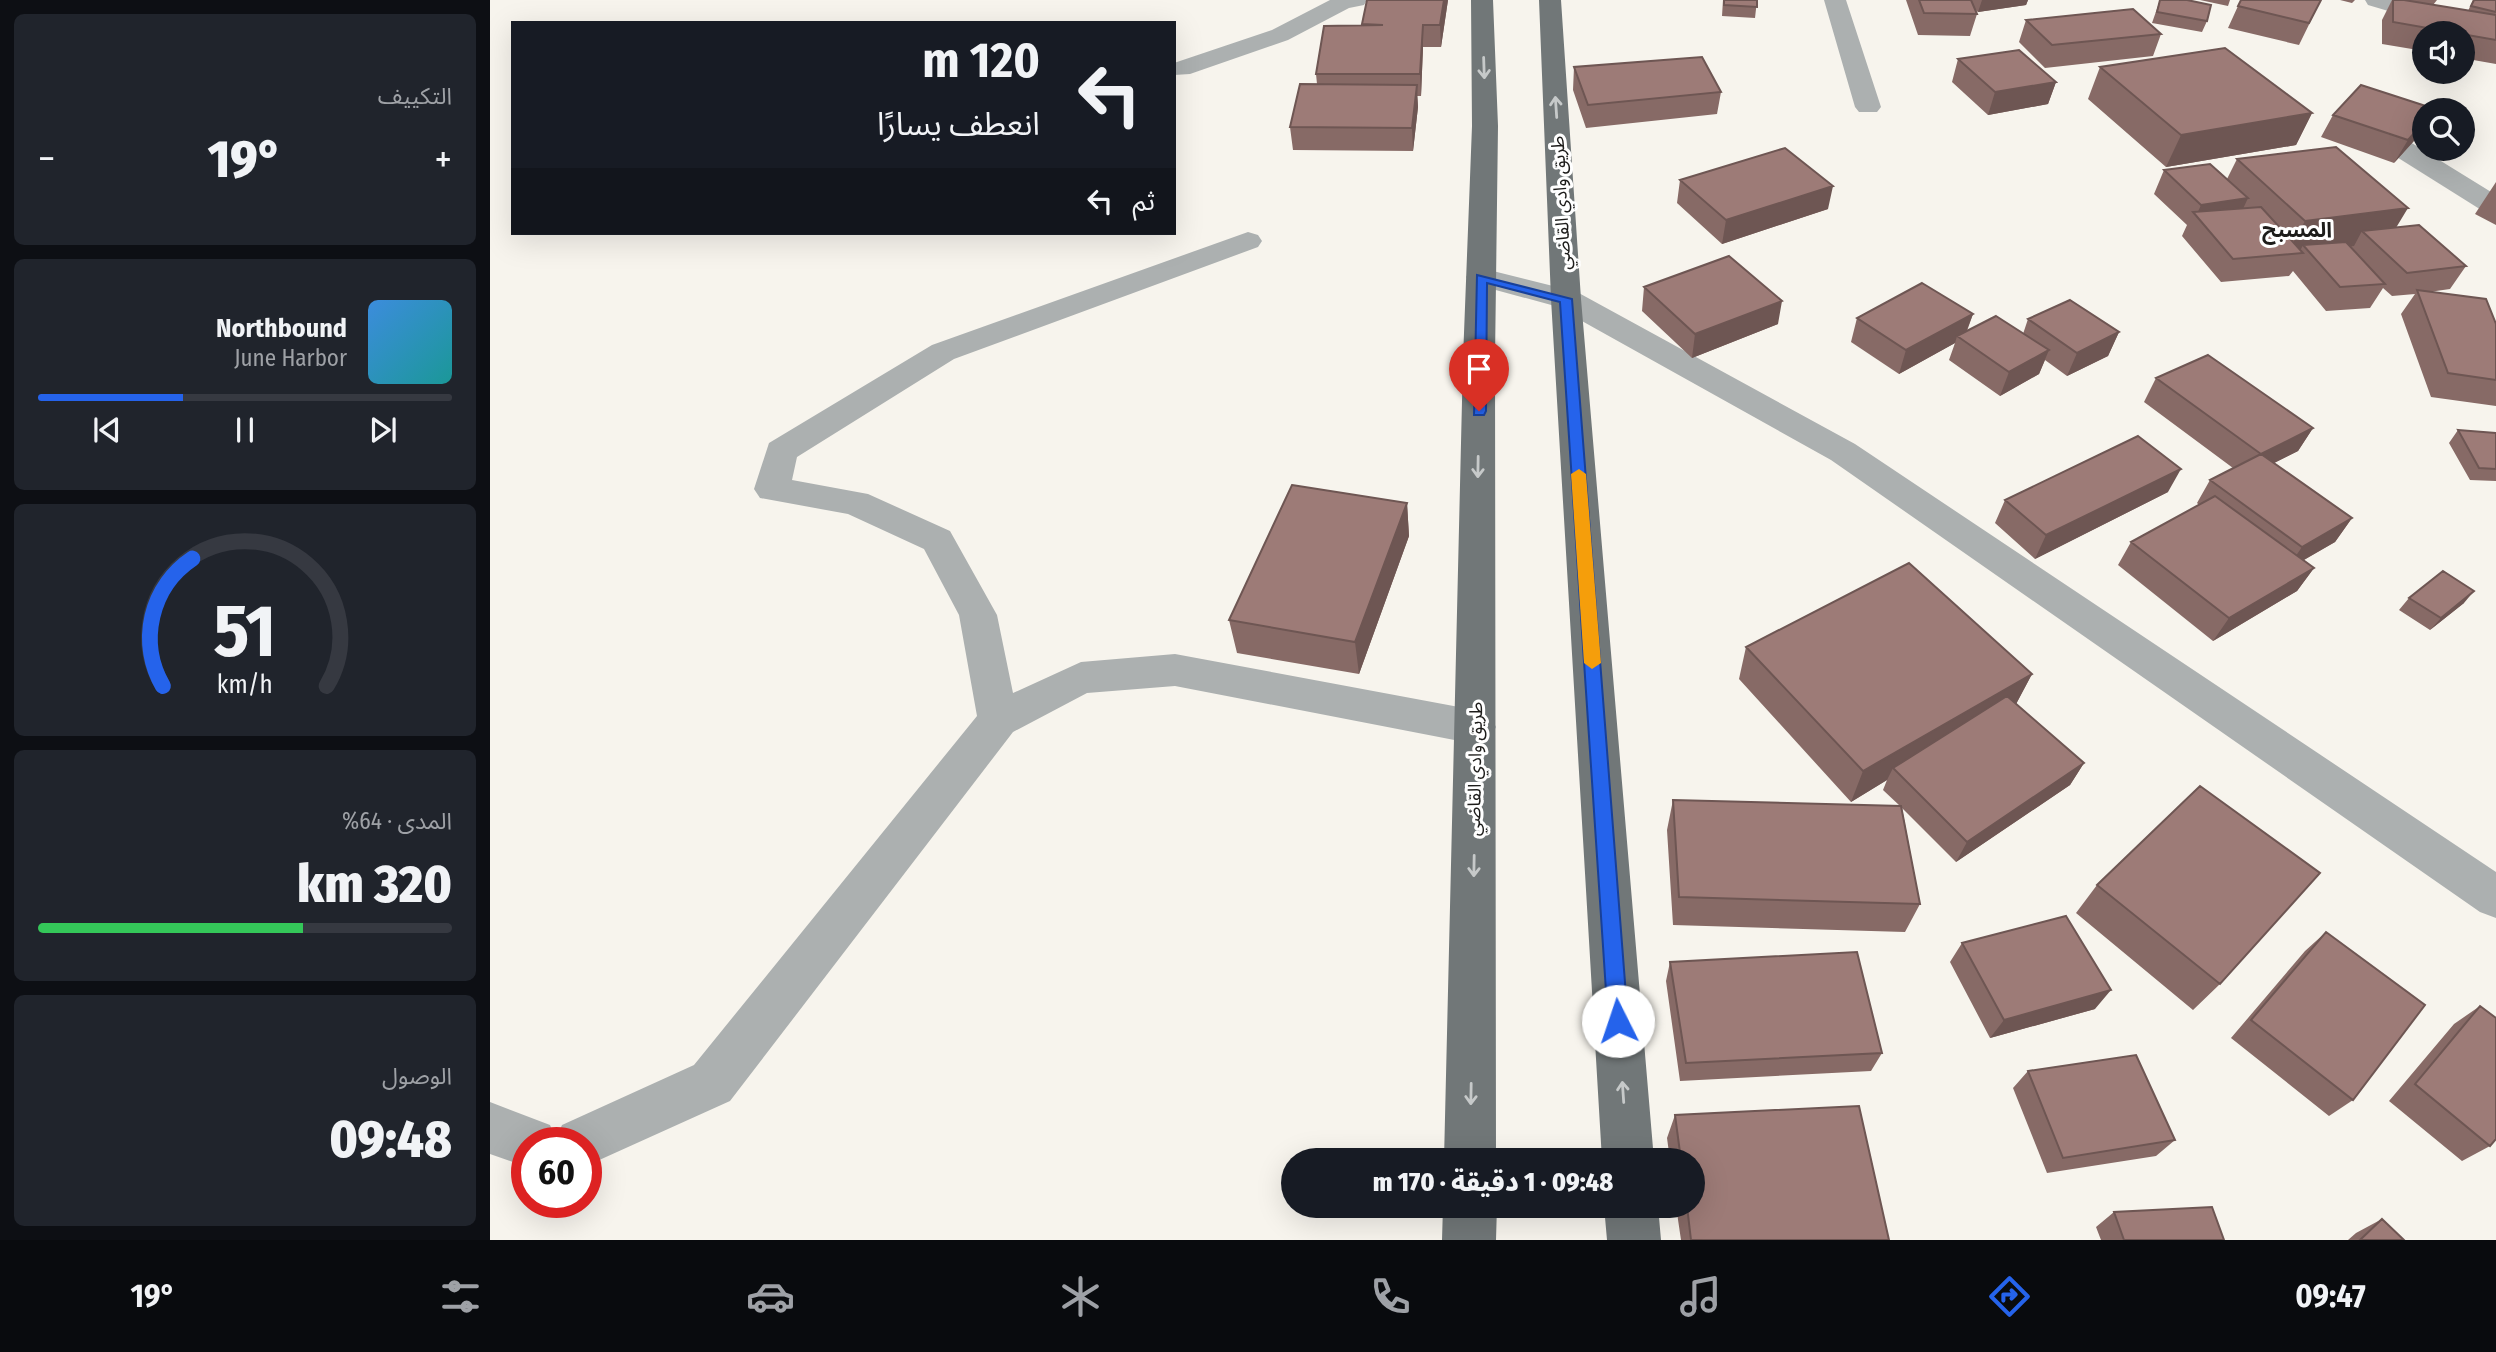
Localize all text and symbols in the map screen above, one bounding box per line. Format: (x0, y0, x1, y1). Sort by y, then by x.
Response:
map controls (2412, 21, 2475, 161)
button: sound (2412, 21, 2475, 84)
text: 120 m (922, 31, 1040, 90)
icon: left (1064, 49, 1155, 140)
one-way arrow (1477, 56, 1490, 79)
text: التكييف (378, 82, 452, 110)
one-way arrow (1550, 96, 1563, 119)
button: search (2412, 98, 2475, 161)
text: انعطف يسارًا (877, 105, 1040, 143)
text: 19° (208, 128, 282, 191)
street label: طريق وادي القاضي (1546, 135, 1578, 271)
text: − (38, 136, 55, 182)
text: + (435, 136, 452, 182)
icon: left (1081, 182, 1119, 220)
text: ثم (1133, 186, 1155, 217)
district label: المسبح (2262, 217, 2332, 245)
text: Northbound (216, 313, 347, 344)
pin (1449, 339, 1509, 411)
text: June Harbor (234, 344, 347, 372)
icon: arrive (1460, 350, 1498, 388)
icon: previous (88, 411, 126, 449)
icon: pause (226, 411, 264, 449)
icon: next (364, 411, 402, 449)
one-way arrow (1471, 455, 1485, 478)
text: 51 (214, 588, 276, 675)
text: km/h (217, 670, 273, 700)
street label: طريق وادي القاضي (1463, 702, 1489, 836)
text: المدى · 64% (342, 807, 452, 835)
text: 320 km (297, 853, 452, 916)
one-way arrow (1467, 854, 1481, 877)
position arrow (1581, 984, 1655, 1058)
text: الوصول (382, 1062, 452, 1090)
one-way arrow (1616, 1081, 1629, 1104)
one-way arrow (1464, 1082, 1478, 1105)
text: 09:48 (329, 1108, 452, 1171)
speed limit sign: 60 (511, 1127, 602, 1218)
text: 09:48 · 1 دقيقة · 170 m (1373, 1167, 1613, 1198)
icon: filters (436, 1272, 485, 1321)
icon: car (746, 1272, 795, 1321)
icon: climate (1056, 1272, 1105, 1321)
icon: phone (1366, 1272, 1415, 1321)
icon: music (1676, 1272, 1725, 1321)
icon: directions (1985, 1272, 2034, 1321)
text: 19° (131, 1277, 176, 1315)
text: 09:47 (2295, 1277, 2366, 1315)

